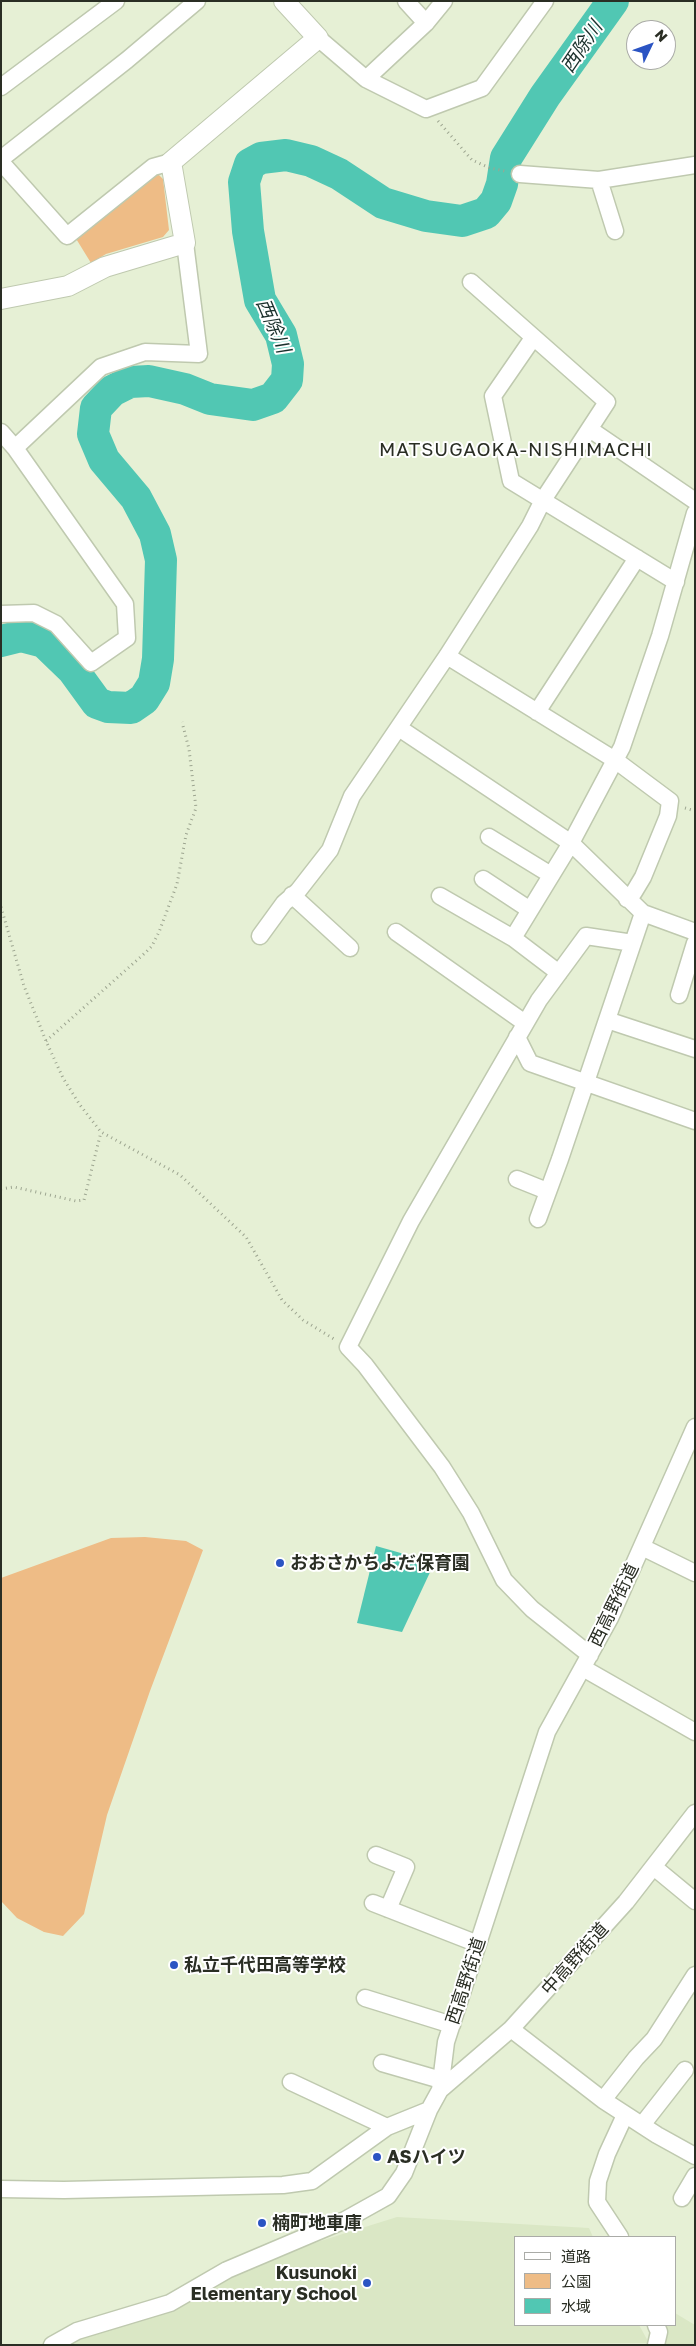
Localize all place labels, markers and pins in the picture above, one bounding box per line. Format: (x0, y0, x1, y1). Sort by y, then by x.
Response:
place label: おおさかちよだ保育園 (290, 1552, 470, 1574)
marker: おおさかちよだ保育園 (274, 1557, 286, 1569)
place label: 私立千代田高等学校 (184, 1954, 346, 1976)
marker: 私立千代田高等学校 (168, 1959, 180, 1971)
place label: ASハイツ (387, 2146, 466, 2168)
marker: ASハイツ (371, 2151, 383, 2163)
place label: 楠町地車庫 (272, 2212, 362, 2234)
marker: 楠町地車庫 (256, 2217, 268, 2229)
place label: Kusunoki Elementary School (191, 2262, 357, 2304)
marker: Kusunoki Elementary School (361, 2277, 373, 2289)

